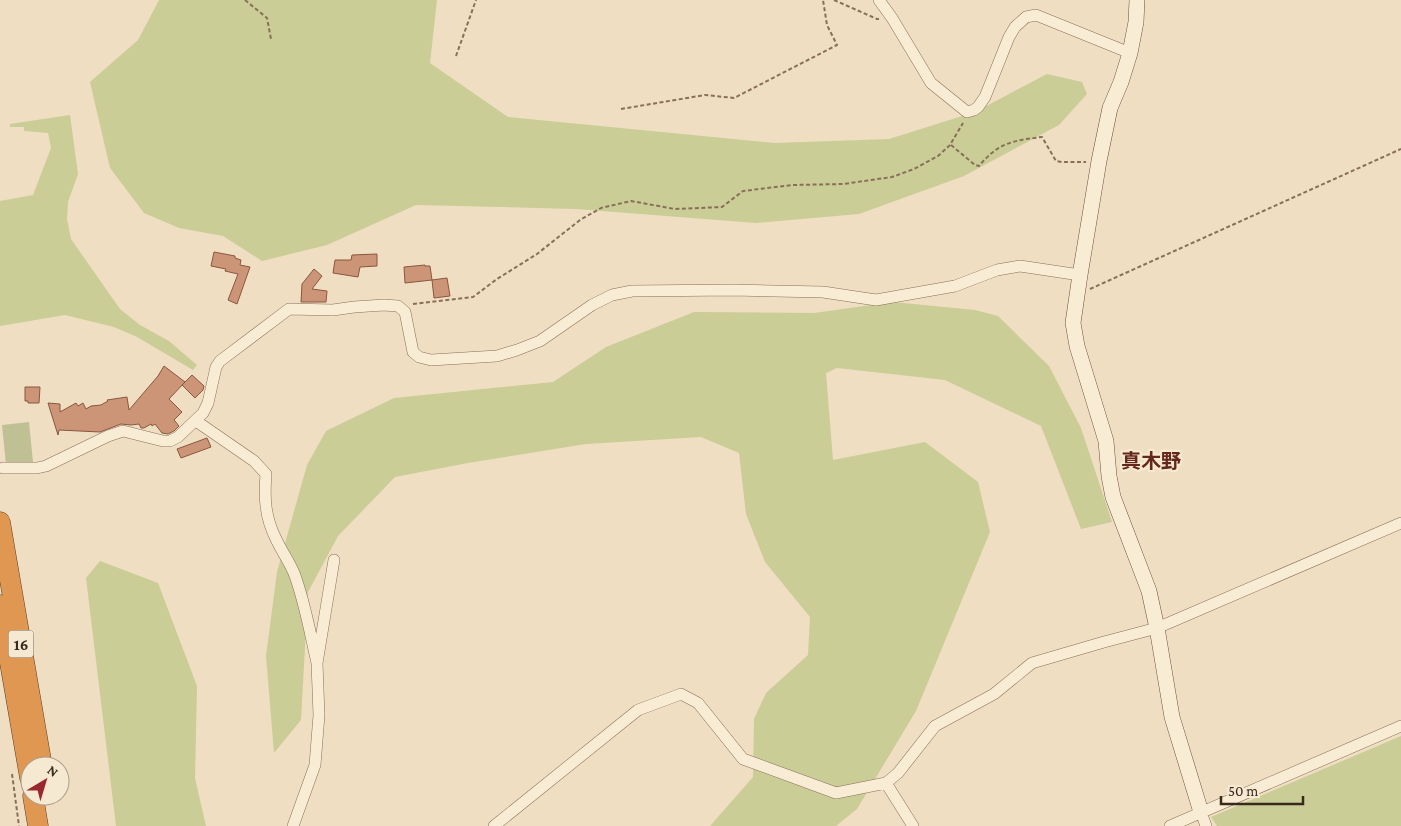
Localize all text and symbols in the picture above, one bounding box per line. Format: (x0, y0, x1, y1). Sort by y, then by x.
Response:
district label: 真木野 (1121, 450, 1181, 472)
road number: 16 (8, 630, 34, 658)
north arrow (20, 756, 70, 806)
text: N (44, 762, 62, 780)
scale bar (1221, 774, 1304, 806)
text: 50 m (1228, 783, 1258, 799)

